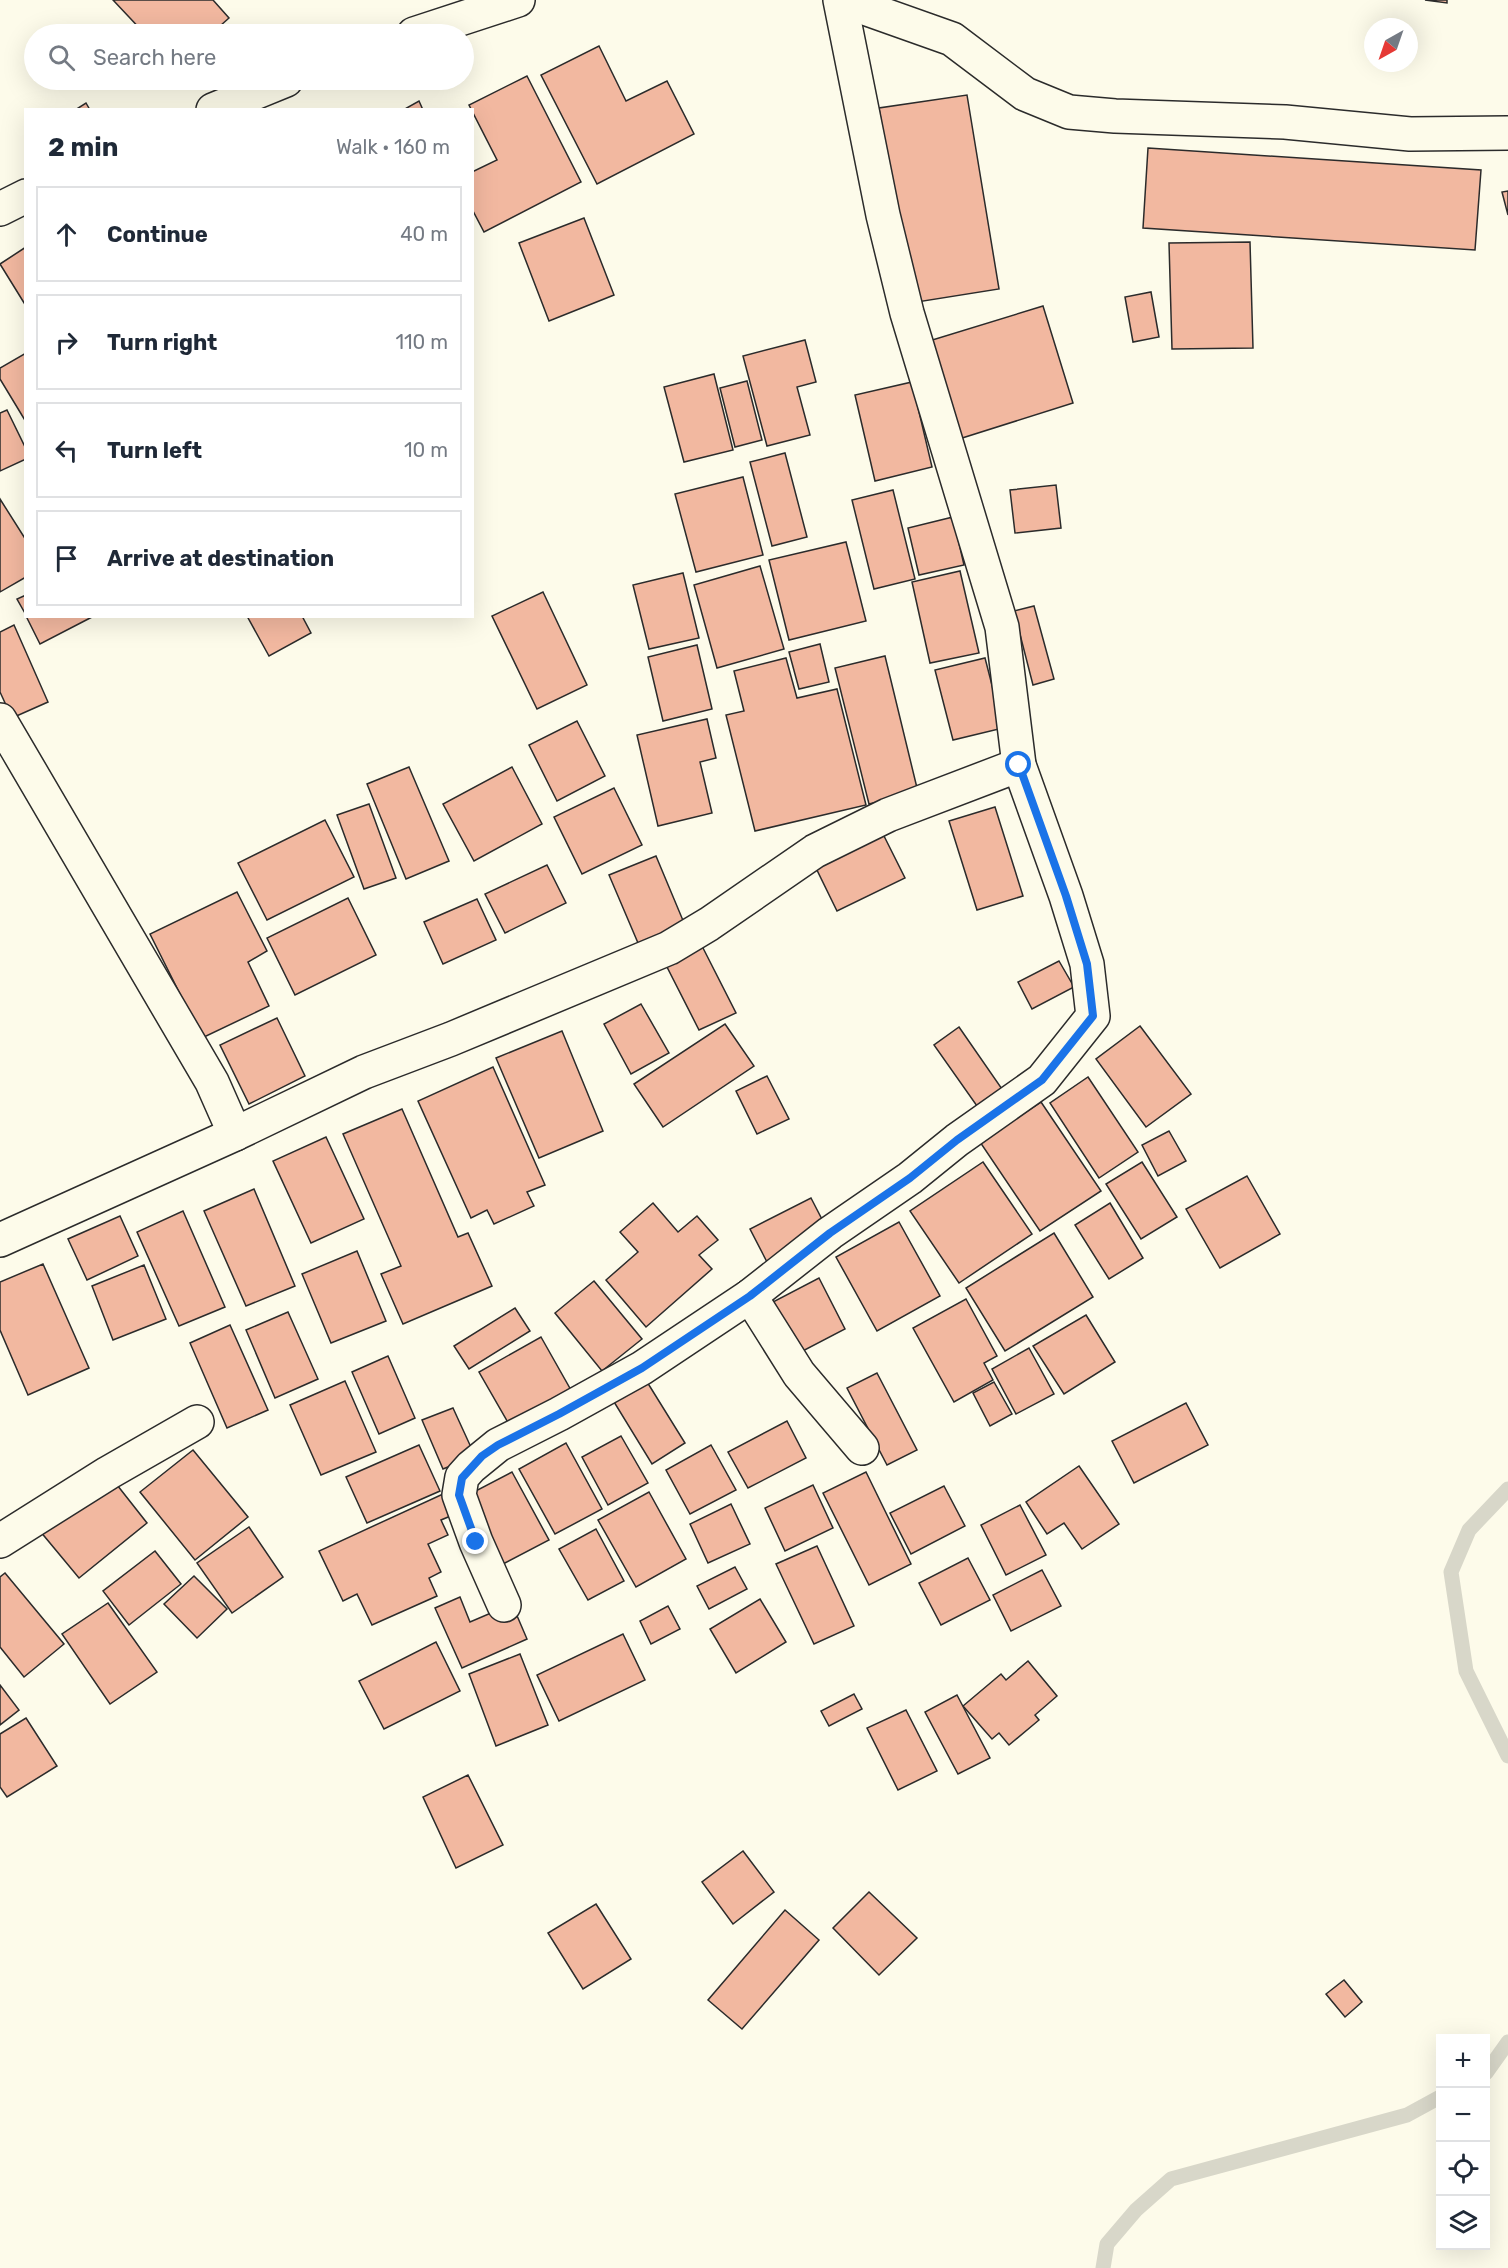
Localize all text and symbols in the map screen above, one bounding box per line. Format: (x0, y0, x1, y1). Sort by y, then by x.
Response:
north arrow (1364, 18, 1418, 72)
search box (24, 24, 474, 90)
icon: search (45, 41, 78, 74)
text: Search here (93, 44, 216, 71)
text: 2 min (48, 132, 118, 163)
text: Walk · 160 m (336, 135, 450, 159)
icon: ahead (50, 218, 83, 251)
text: Continue (107, 221, 208, 248)
text: 40 m (400, 222, 448, 246)
icon: right (50, 326, 83, 359)
text: Turn right (107, 329, 217, 356)
text: 110 m (396, 330, 448, 354)
icon: left (50, 434, 83, 467)
text: Turn left (107, 437, 202, 464)
text: 10 m (404, 438, 448, 462)
icon: arrive (50, 542, 83, 575)
text: Arrive at destination (107, 545, 334, 572)
route start (1005, 751, 1031, 777)
route end (462, 1528, 488, 1554)
map controls (1436, 2034, 1490, 2250)
button: + (1436, 2034, 1490, 2088)
button: − (1436, 2088, 1490, 2142)
button: locate (1436, 2142, 1490, 2196)
button: layers (1436, 2196, 1490, 2250)

